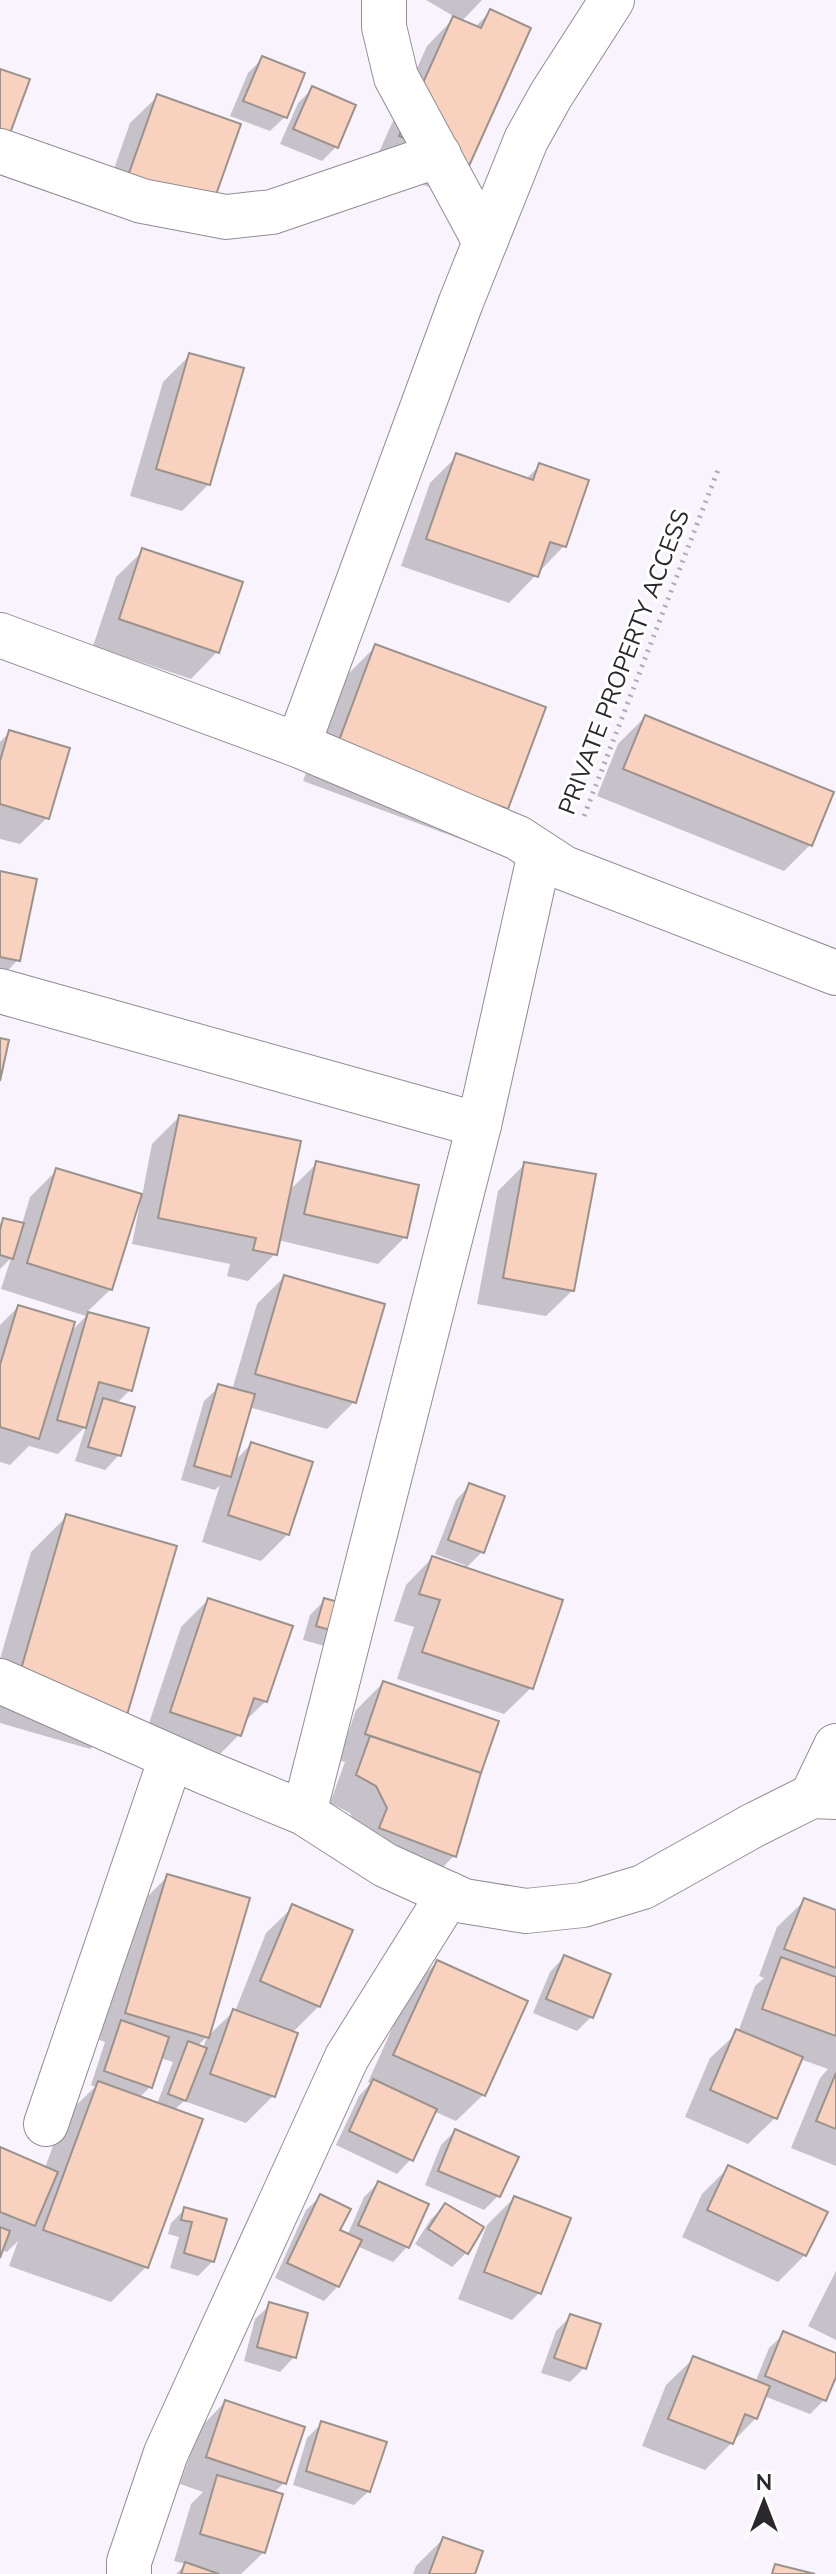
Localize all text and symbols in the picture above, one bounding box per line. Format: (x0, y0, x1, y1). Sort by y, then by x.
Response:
street label: PRIVATE PROPERTY ACCESS (551, 505, 697, 819)
north arrow (724, 2462, 804, 2542)
text: N (756, 2468, 772, 2498)

